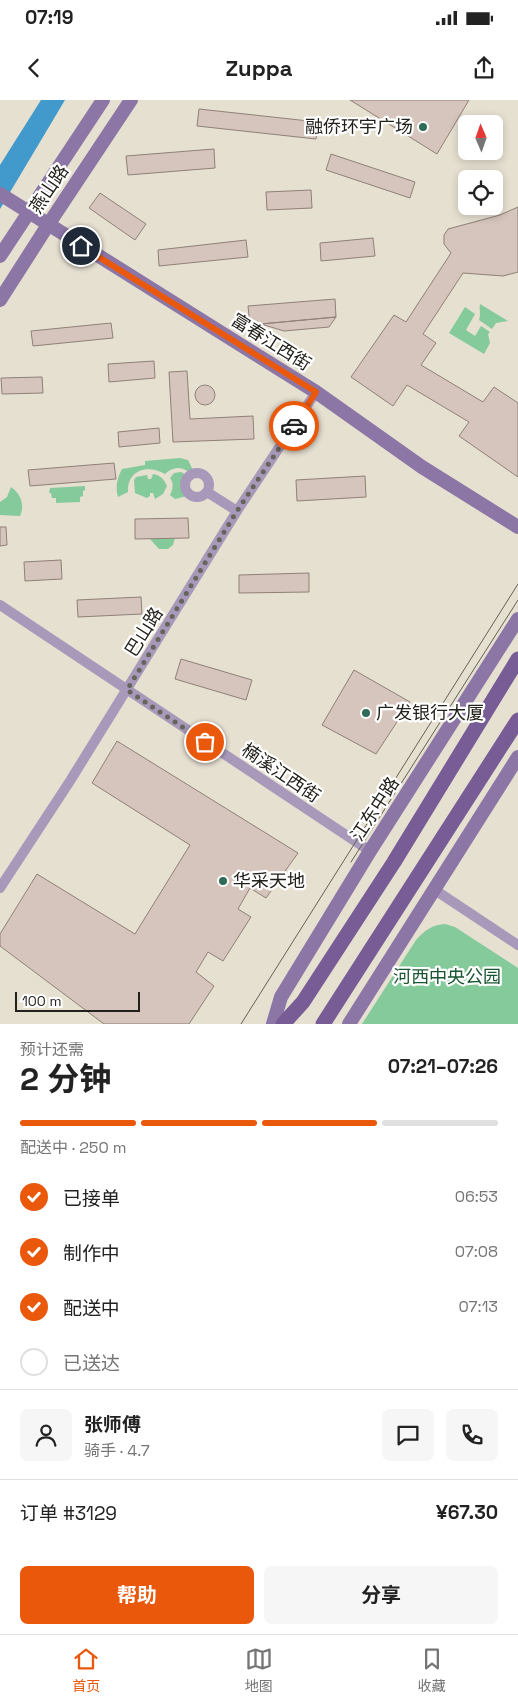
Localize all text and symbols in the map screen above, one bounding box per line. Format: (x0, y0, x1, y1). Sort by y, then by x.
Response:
text: 07:19 (25, 5, 73, 30)
icon: back (20, 54, 48, 82)
text: Zuppa (226, 54, 292, 82)
icon: share (470, 54, 498, 82)
place label: 融侨环宇广场 (305, 115, 413, 138)
north arrow (458, 115, 502, 160)
map controls (458, 115, 503, 215)
marker: 融侨环宇广场 (417, 121, 429, 133)
street label: 燕山路 (24, 160, 73, 218)
button: locate (458, 170, 503, 215)
pin (60, 225, 102, 267)
icon: home (67, 232, 95, 260)
street label: 富春江西街 (227, 308, 316, 375)
courier (269, 401, 319, 451)
icon: car (280, 412, 308, 440)
street label: 巴山路 (120, 603, 168, 661)
place label: 广发银行大厦 (376, 701, 484, 724)
marker: 广发银行大厦 (360, 707, 372, 719)
pin (184, 721, 226, 763)
icon: bag (191, 728, 219, 756)
street label: 楠溪江西街 (238, 738, 325, 807)
street label: 江东中路 (345, 772, 404, 845)
place label: 华采天地 (233, 869, 305, 892)
marker: 华采天地 (217, 875, 229, 887)
park label: 河西中央公园 (393, 965, 501, 988)
scale bar (15, 989, 140, 1012)
text: 100 m (22, 992, 61, 1010)
text: 预计还需 (20, 1039, 84, 1060)
text: 07:21–07:26 (388, 1054, 498, 1079)
text: 2 分钟 (20, 1059, 111, 1099)
text: 配送中 · 250 m (20, 1137, 127, 1158)
icon: check (20, 1183, 48, 1211)
text: 已接单 (63, 1186, 120, 1211)
text: 06:53 (455, 1186, 498, 1207)
icon: check (20, 1238, 48, 1266)
text: 制作中 (63, 1241, 120, 1266)
text: 07:08 (455, 1241, 498, 1262)
icon: check (20, 1293, 48, 1321)
text: 配送中 (63, 1296, 120, 1321)
text: 07:13 (459, 1296, 498, 1317)
text: 已送达 (63, 1351, 120, 1376)
button: person (20, 1409, 72, 1461)
button: chat (382, 1409, 434, 1461)
button: phone (446, 1409, 498, 1461)
text: 张师傅 (84, 1412, 141, 1437)
text: 骑手 · 4.7 (84, 1440, 150, 1461)
text: ¥67.30 (436, 1500, 498, 1525)
text: 订单 #3129 (20, 1501, 117, 1526)
button: 帮助 (20, 1566, 254, 1624)
button: 分享 (264, 1566, 498, 1624)
tab: 首页 (72, 1645, 100, 1695)
tab: 地图 (245, 1645, 273, 1695)
tab: 收藏 (418, 1645, 446, 1695)

